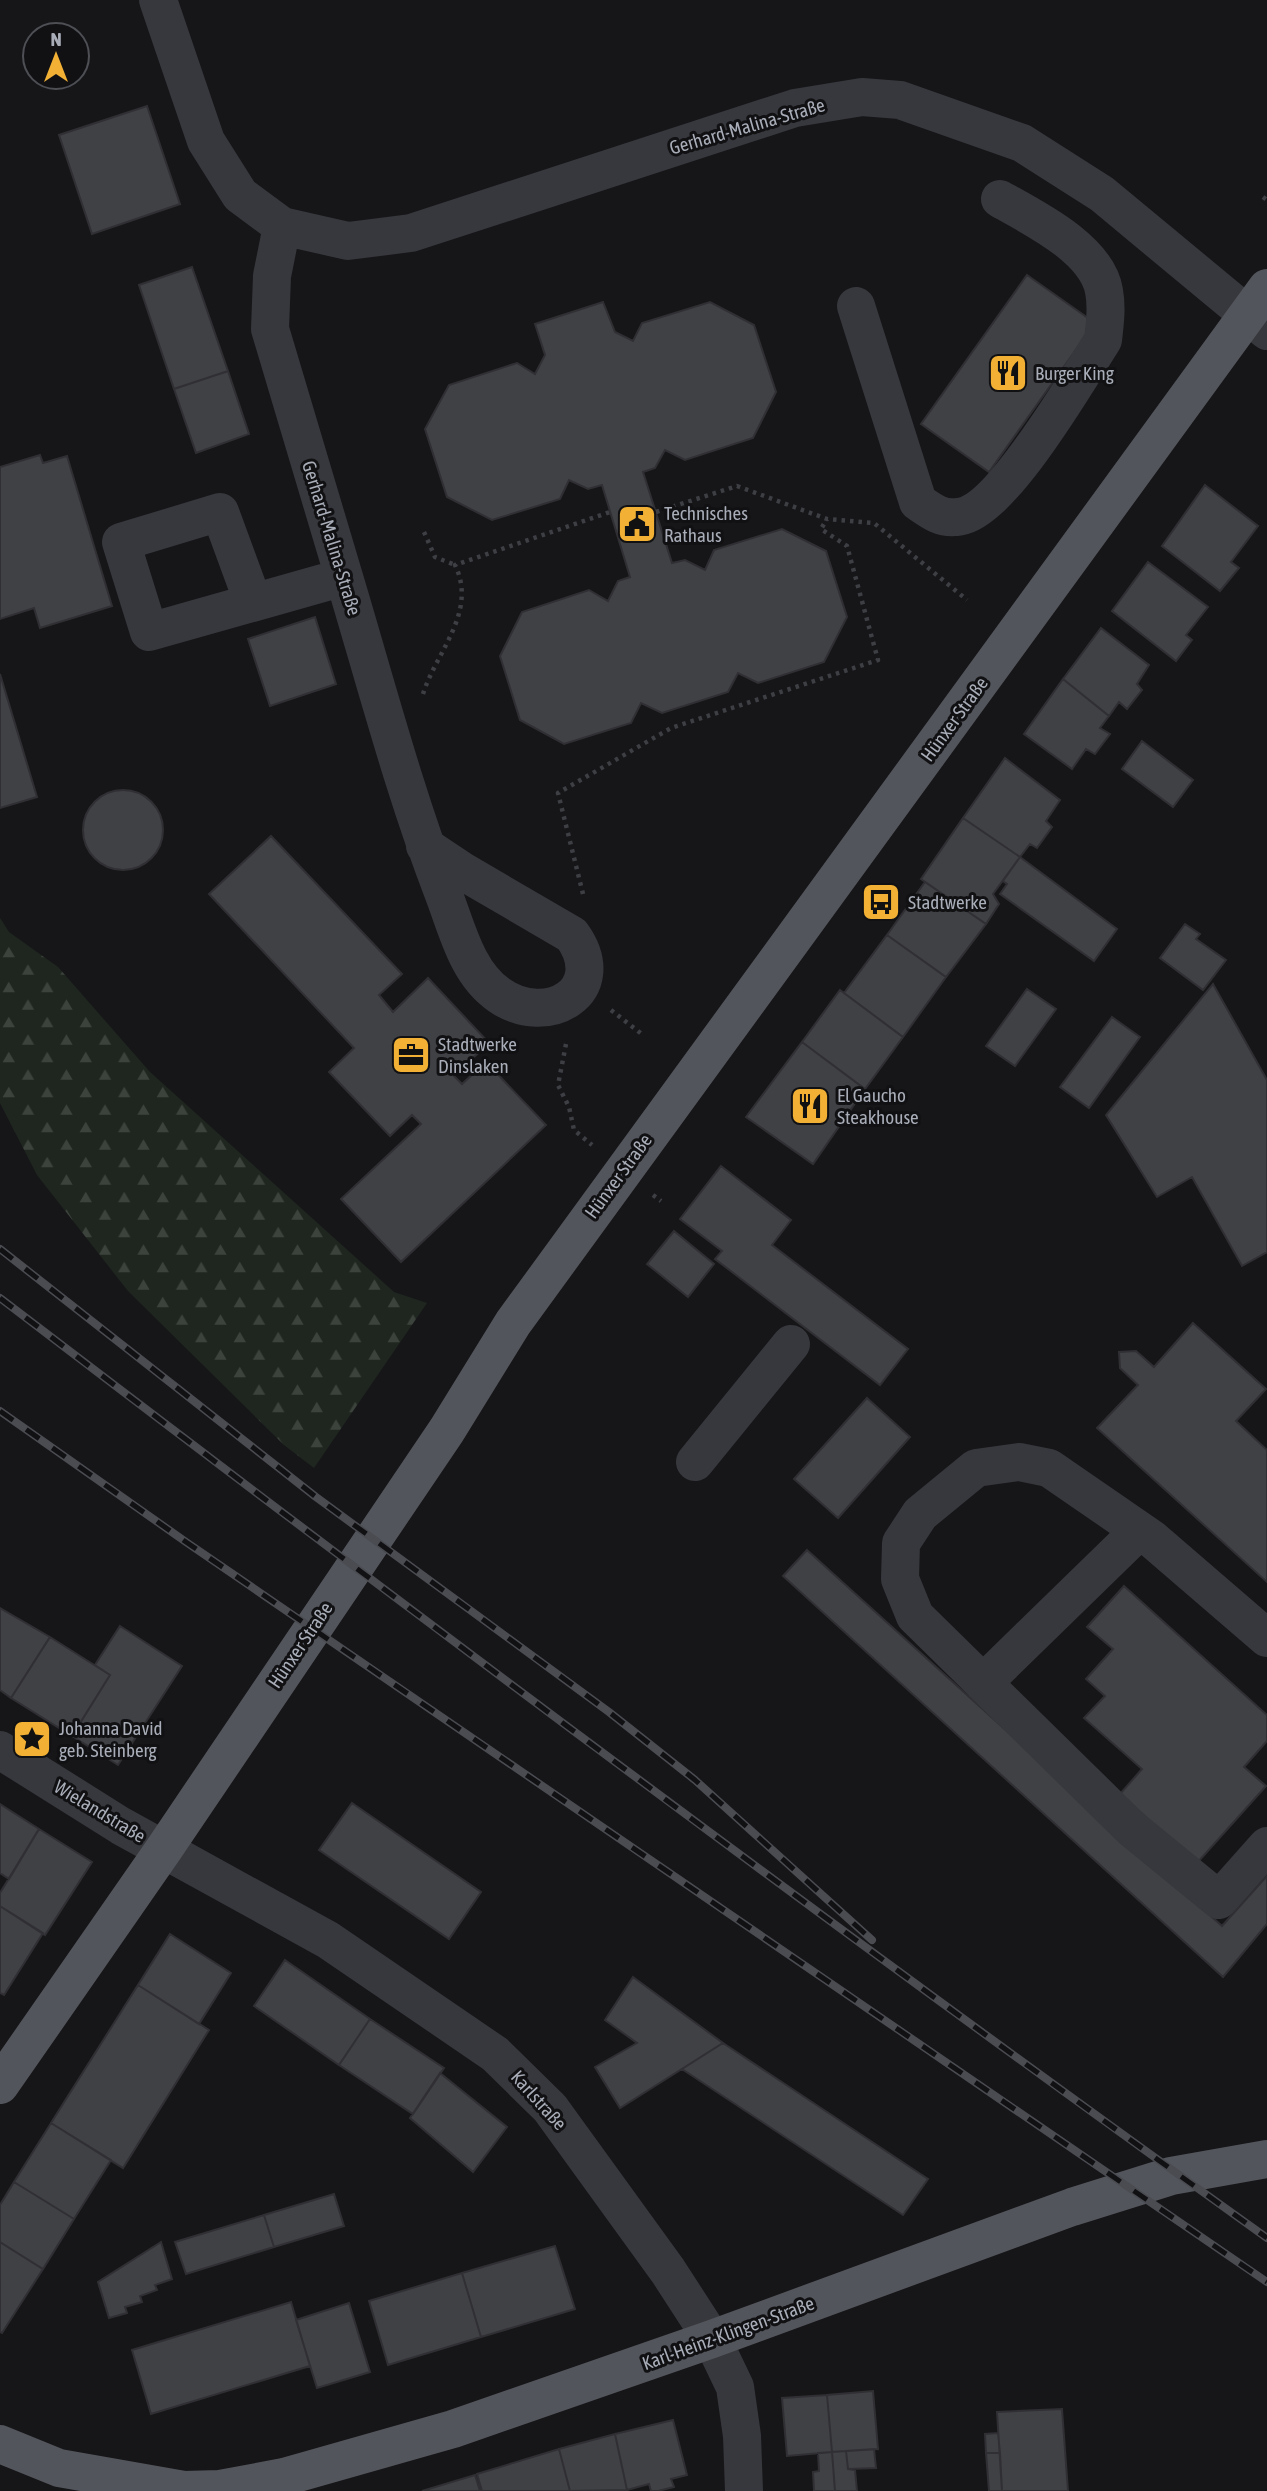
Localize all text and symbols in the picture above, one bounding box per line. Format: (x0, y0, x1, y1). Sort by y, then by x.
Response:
north arrow (21, 21, 91, 91)
text: N (50, 28, 62, 50)
street label: Gerhard-Malina-Straße (667, 93, 827, 159)
restaurant icon: Burger King (987, 352, 1029, 394)
place label: Burger King (1035, 362, 1115, 384)
street label: Gerhard-Malina-Straße (298, 458, 366, 618)
place label: Technisches Rathaus (664, 502, 748, 546)
public building icon: Technisches Rathaus (616, 503, 658, 545)
street label: Hünxer Straße (916, 673, 992, 765)
bus stop icon: Stadtwerke (860, 881, 902, 923)
place label: Stadtwerke (908, 891, 987, 913)
place label: Stadtwerke Dinslaken (438, 1033, 517, 1077)
office icon: Stadtwerke Dinslaken (390, 1034, 432, 1076)
place label: El Gaucho Steakhouse (837, 1084, 919, 1128)
restaurant icon: El Gaucho Steakhouse (789, 1085, 831, 1127)
street label: Hünxer Straße (580, 1130, 656, 1222)
street label: Hünxer Straße (263, 1598, 337, 1692)
place label: Johanna David geb. Steinberg (59, 1717, 163, 1761)
place icon: Johanna David geb. Steinberg (11, 1718, 53, 1760)
street label: Wielandstraße (50, 1775, 150, 1847)
street label: Karlstraße (507, 2066, 571, 2134)
street label: Karl-Heinz-Klingen-Straße (639, 2292, 817, 2374)

